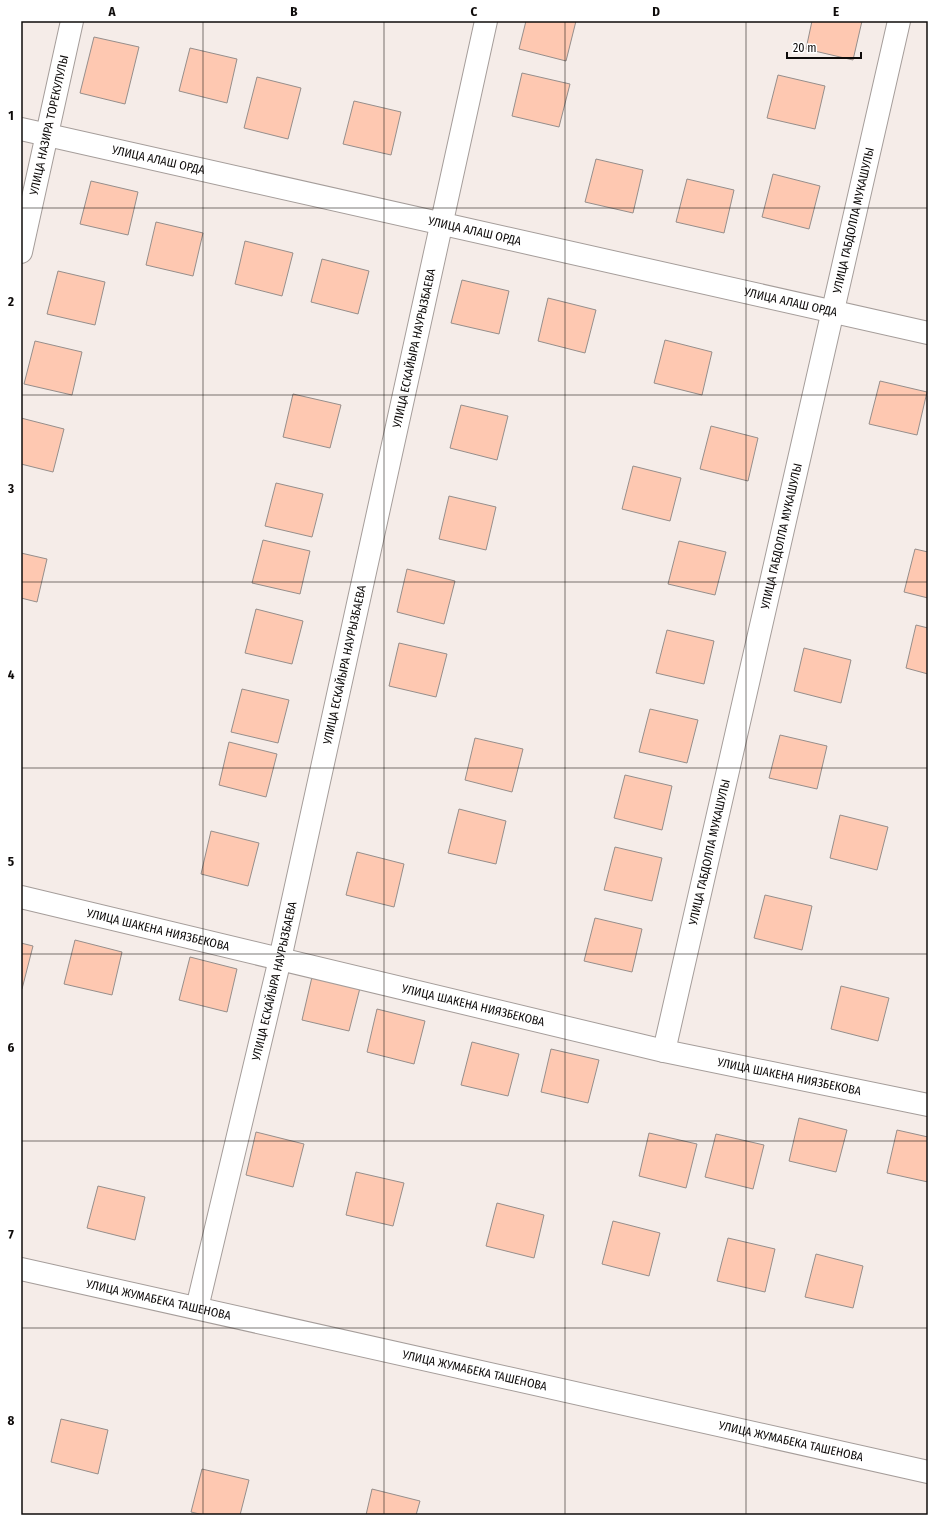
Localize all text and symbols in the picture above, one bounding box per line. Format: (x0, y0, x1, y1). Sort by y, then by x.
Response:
text: A (107, 4, 116, 19)
text: B (290, 4, 298, 19)
text: C (471, 4, 478, 19)
text: D (652, 4, 660, 19)
text: E (833, 4, 839, 19)
scale bar (787, 34, 861, 60)
text: 20 m (793, 41, 817, 55)
street label: УЛИЦА НАЗИРА ТОРЕКУЛУЛЫ (27, 54, 71, 197)
text: 1 (8, 108, 14, 123)
street label: УЛИЦА АЛАШ ОРДА (110, 142, 207, 177)
street label: УЛИЦА ГАБДОЛЛА МУКАШУЛЫ (830, 146, 877, 296)
street label: УЛИЦА АЛАШ ОРДА (426, 214, 523, 248)
street label: УЛИЦА ЕСКАЙЫРА НАУРЫЗБАЕВА (390, 267, 439, 430)
street label: УЛИЦА АЛАШ ОРДА (742, 285, 839, 320)
text: 2 (7, 294, 14, 309)
street label: УЛИЦА ГАБДОЛЛА МУКАШУЛЫ (758, 462, 805, 611)
text: 3 (7, 481, 14, 496)
street label: УЛИЦА ЕСКАЙЫРА НАУРЫЗБАЕВА (320, 583, 369, 747)
text: 4 (8, 667, 15, 682)
street label: УЛИЦА ГАБДОЛЛА МУКАШУЛЫ (686, 778, 733, 927)
text: 5 (8, 854, 14, 869)
street label: УЛИЦА ЕСКАЙЫРА НАУРЫЗБАЕВА (249, 900, 300, 1063)
street label: УЛИЦА ШАКЕНА НИЯЗБЕКОВА (84, 906, 232, 954)
street label: УЛИЦА ШАКЕНА НИЯЗБЕКОВА (399, 981, 547, 1029)
text: 6 (8, 1040, 15, 1055)
street label: УЛИЦА ШАКЕНА НИЯЗБЕКОВА (715, 1055, 863, 1098)
text: 7 (8, 1227, 14, 1242)
street label: УЛИЦА ЖУМАБЕКА ТАШЕНОВА (84, 1277, 233, 1323)
street label: УЛИЦА ЖУМАБЕКА ТАШЕНОВА (400, 1347, 549, 1394)
text: 8 (8, 1413, 15, 1428)
street label: УЛИЦА ЖУМАБЕКА ТАШЕНОВА (716, 1418, 865, 1464)

